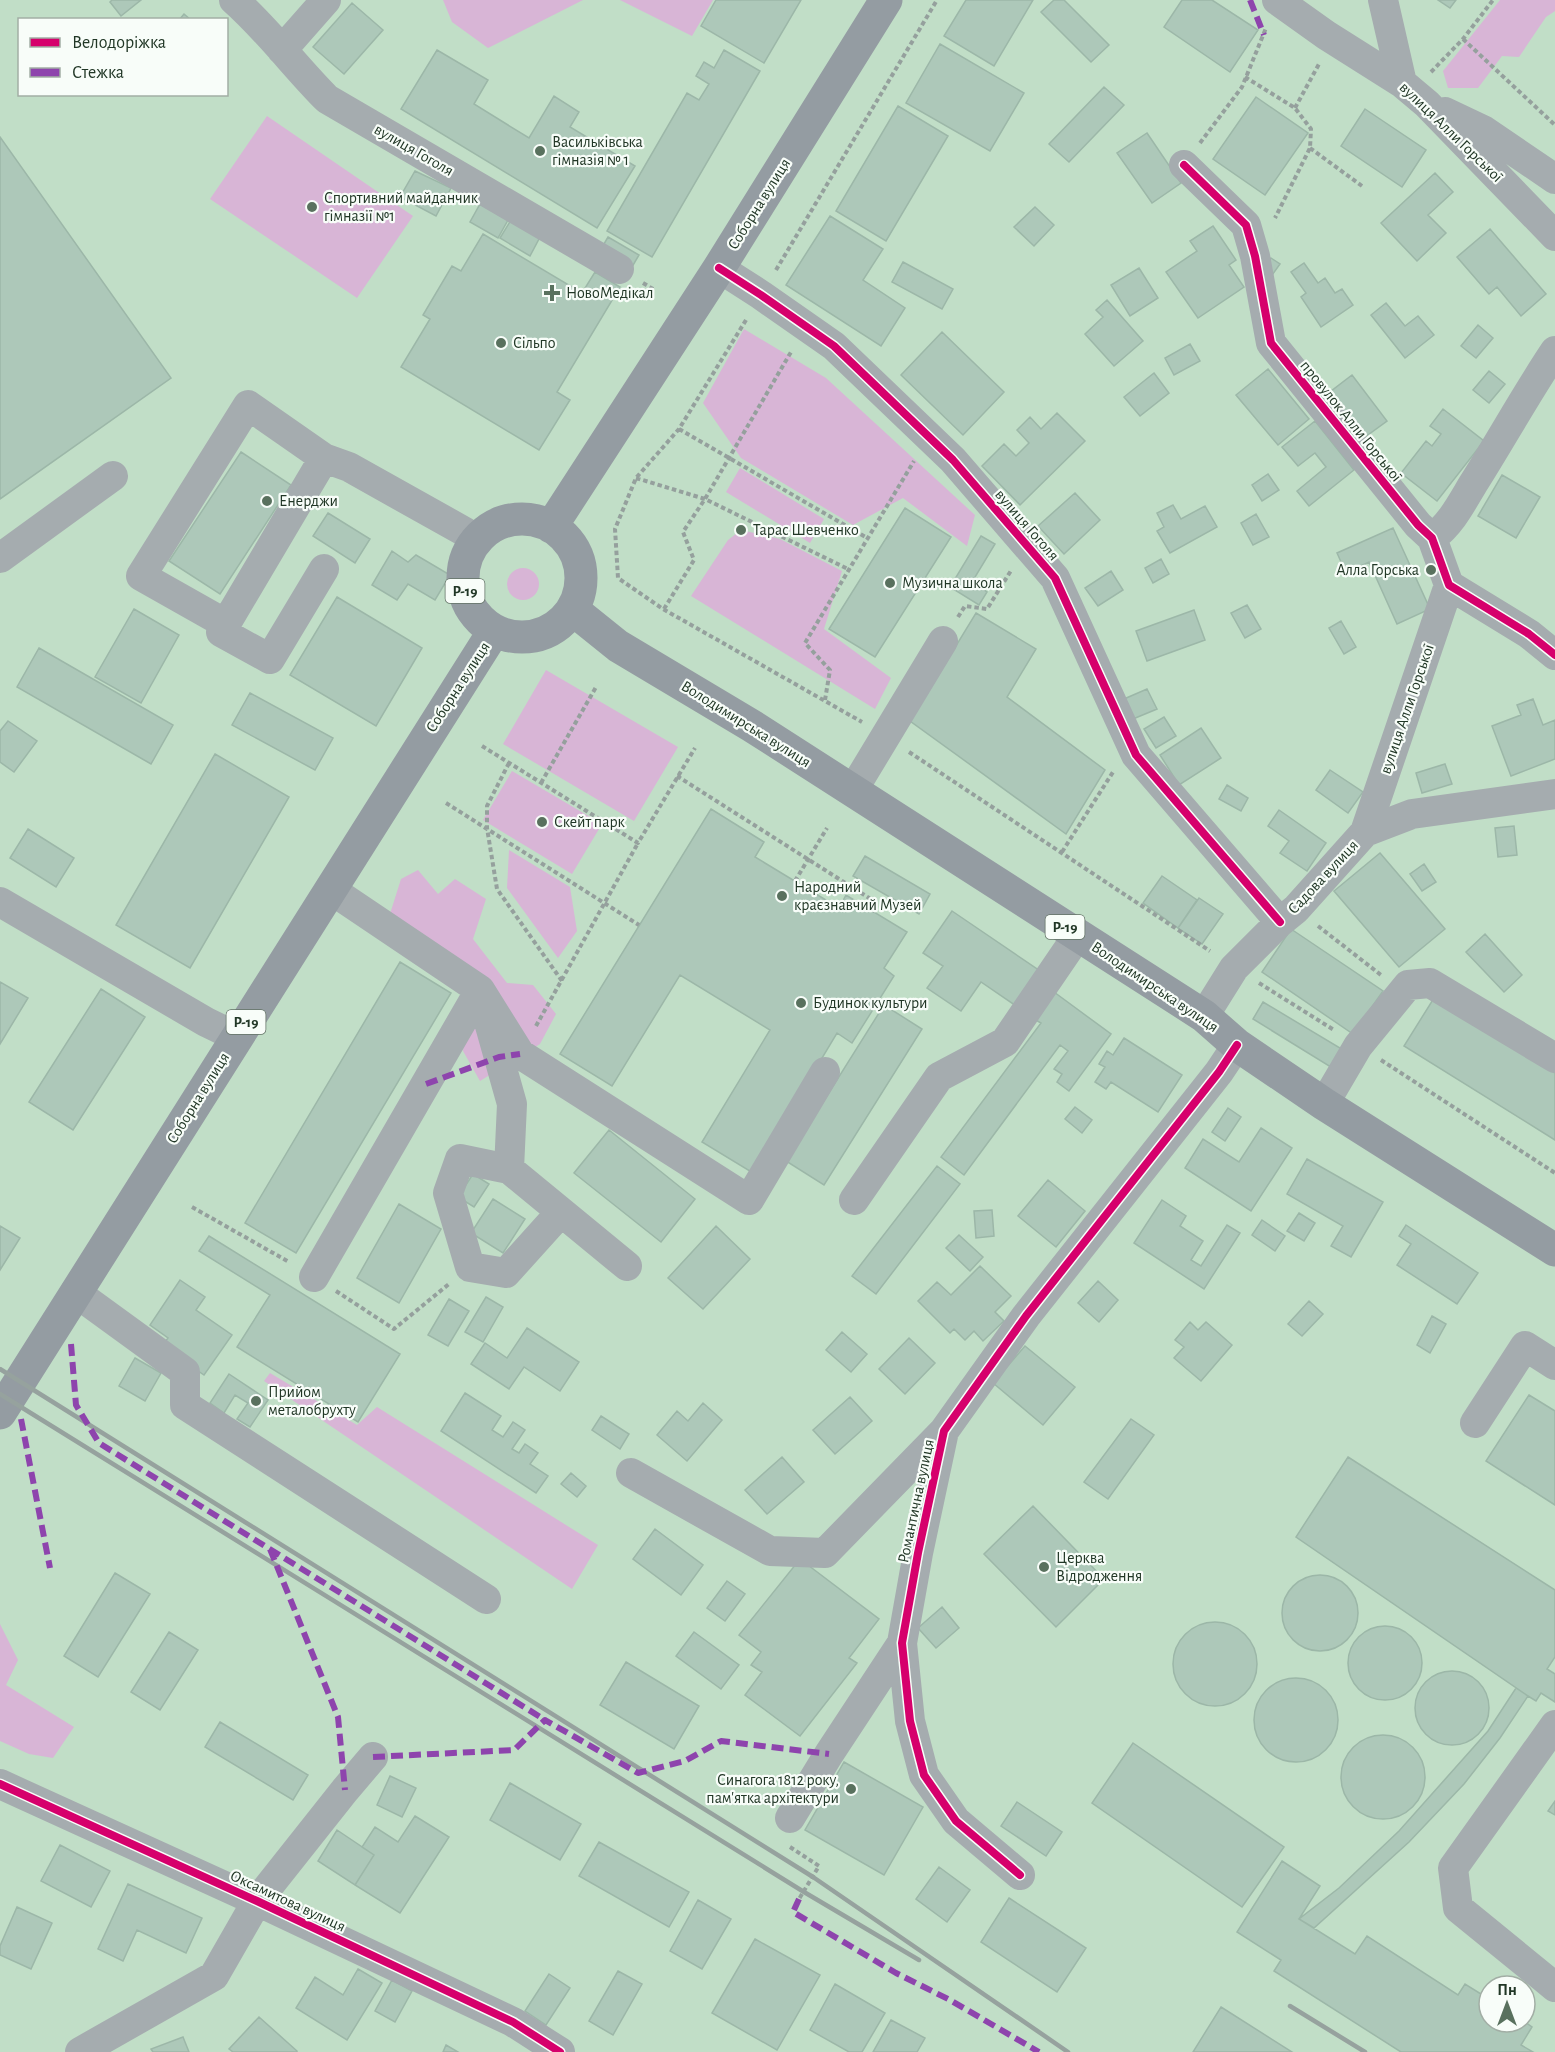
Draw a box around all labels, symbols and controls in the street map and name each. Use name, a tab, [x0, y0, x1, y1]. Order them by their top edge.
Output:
legend	[18, 18, 228, 96]
text: Велодоріжка	[72, 34, 166, 52]
text: Стежка	[72, 64, 124, 82]
street label: вулиця Алли Горської	[1396, 79, 1506, 186]
street label: вулиця Гоголя	[371, 121, 456, 180]
place label: Васильківська гімназія № 1	[552, 134, 643, 168]
marker: Васильківська гімназія № 1	[533, 144, 547, 158]
street label: Соборна вулиця	[725, 156, 794, 253]
place label: Спортивний майданчик гімназії №1	[324, 190, 479, 224]
marker: Спортивний майданчик гімназії №1	[305, 200, 319, 214]
marker: НовоМедікал	[543, 284, 561, 302]
place label: НовоМедікал	[566, 285, 653, 301]
place label: Сільпо	[513, 335, 556, 351]
marker: Сільпо	[494, 336, 508, 350]
street label: провулок Алли Горської	[1296, 357, 1405, 485]
street label: вулиця Гоголя	[991, 486, 1062, 564]
place label: Енерджи	[279, 493, 338, 509]
marker: Енерджи	[260, 494, 274, 508]
place label: Тарас Шевченко	[753, 522, 859, 538]
marker: Тарас Шевченко	[734, 523, 748, 537]
place label: Алла Горська	[1336, 562, 1419, 578]
marker: Алла Горська	[1424, 563, 1438, 577]
place label: Музична школа	[902, 575, 1003, 592]
marker: Музична школа	[883, 576, 897, 590]
road number: Р-19	[446, 579, 484, 603]
street label: Соборна вулиця	[423, 639, 494, 736]
street label: вулиця Алли Горської	[1377, 642, 1438, 776]
street label: Володимирська вулиця	[678, 678, 814, 771]
place label: Скейт парк	[554, 814, 625, 830]
marker: Скейт парк	[535, 815, 549, 829]
street label: Садова вулиця	[1285, 837, 1362, 918]
place label: Народний краєзнавчий Музей	[794, 879, 922, 914]
marker: Народний краєзнавчий Музей	[775, 889, 789, 903]
road number: Р-19	[1046, 915, 1084, 939]
street label: Володимирська вулиця	[1088, 939, 1221, 1036]
place label: Будинок культури	[813, 995, 927, 1012]
marker: Будинок культури	[794, 996, 808, 1010]
road number: Р-19	[226, 1010, 266, 1034]
street label: Соборна вулиця	[164, 1050, 233, 1147]
place label: Прийом металобрухту	[268, 1384, 356, 1419]
marker: Прийом металобрухту	[249, 1394, 263, 1408]
street label: Романтична вулиця	[895, 1438, 938, 1565]
place label: Церква Відродження	[1056, 1550, 1142, 1584]
marker: Церква Відродження	[1037, 1560, 1051, 1574]
place label: Синагога 1812 року, пам'ятка архітектури	[706, 1772, 839, 1807]
marker: Синагога 1812 року, пам'ятка архітектури	[844, 1782, 858, 1796]
street label: Оксамитова вулиця	[227, 1867, 348, 1936]
north arrow	[1477, 1974, 1537, 2034]
text: Пн	[1497, 1982, 1517, 1998]

